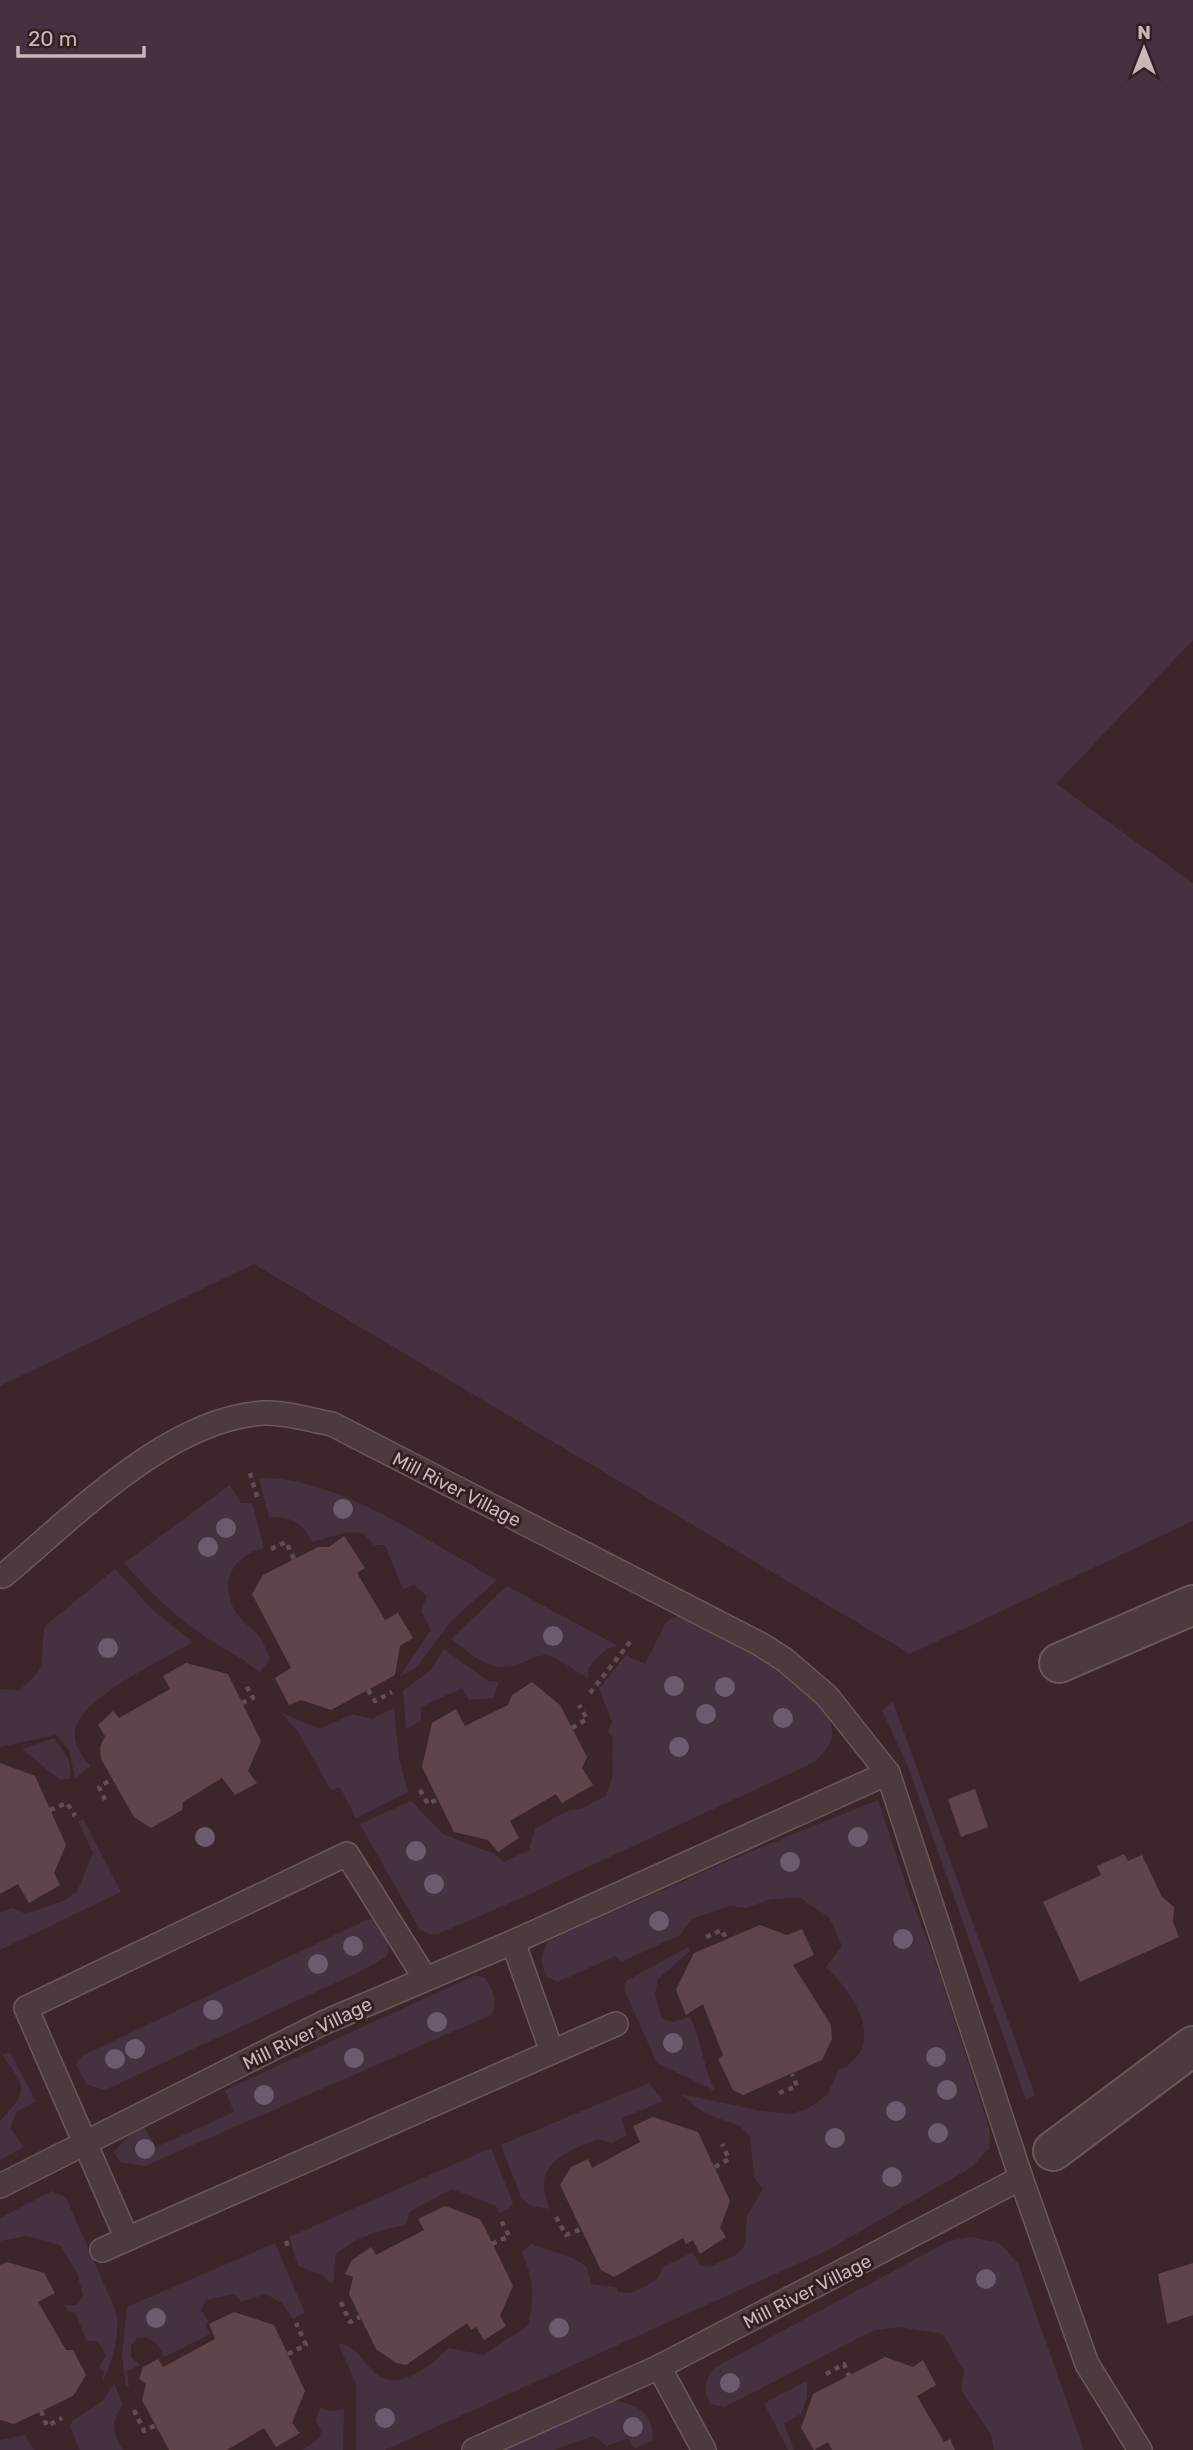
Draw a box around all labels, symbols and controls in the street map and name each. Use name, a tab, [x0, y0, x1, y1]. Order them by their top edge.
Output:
scale bar	[18, 14, 144, 58]
north arrow	[1109, 14, 1179, 84]
text: N	[1137, 21, 1151, 44]
text: 20 m	[28, 26, 77, 51]
street label: Mill River Village	[389, 1447, 525, 1532]
street label: Mill River Village	[239, 1992, 376, 2075]
street label: Mill River Village	[739, 2249, 875, 2334]

